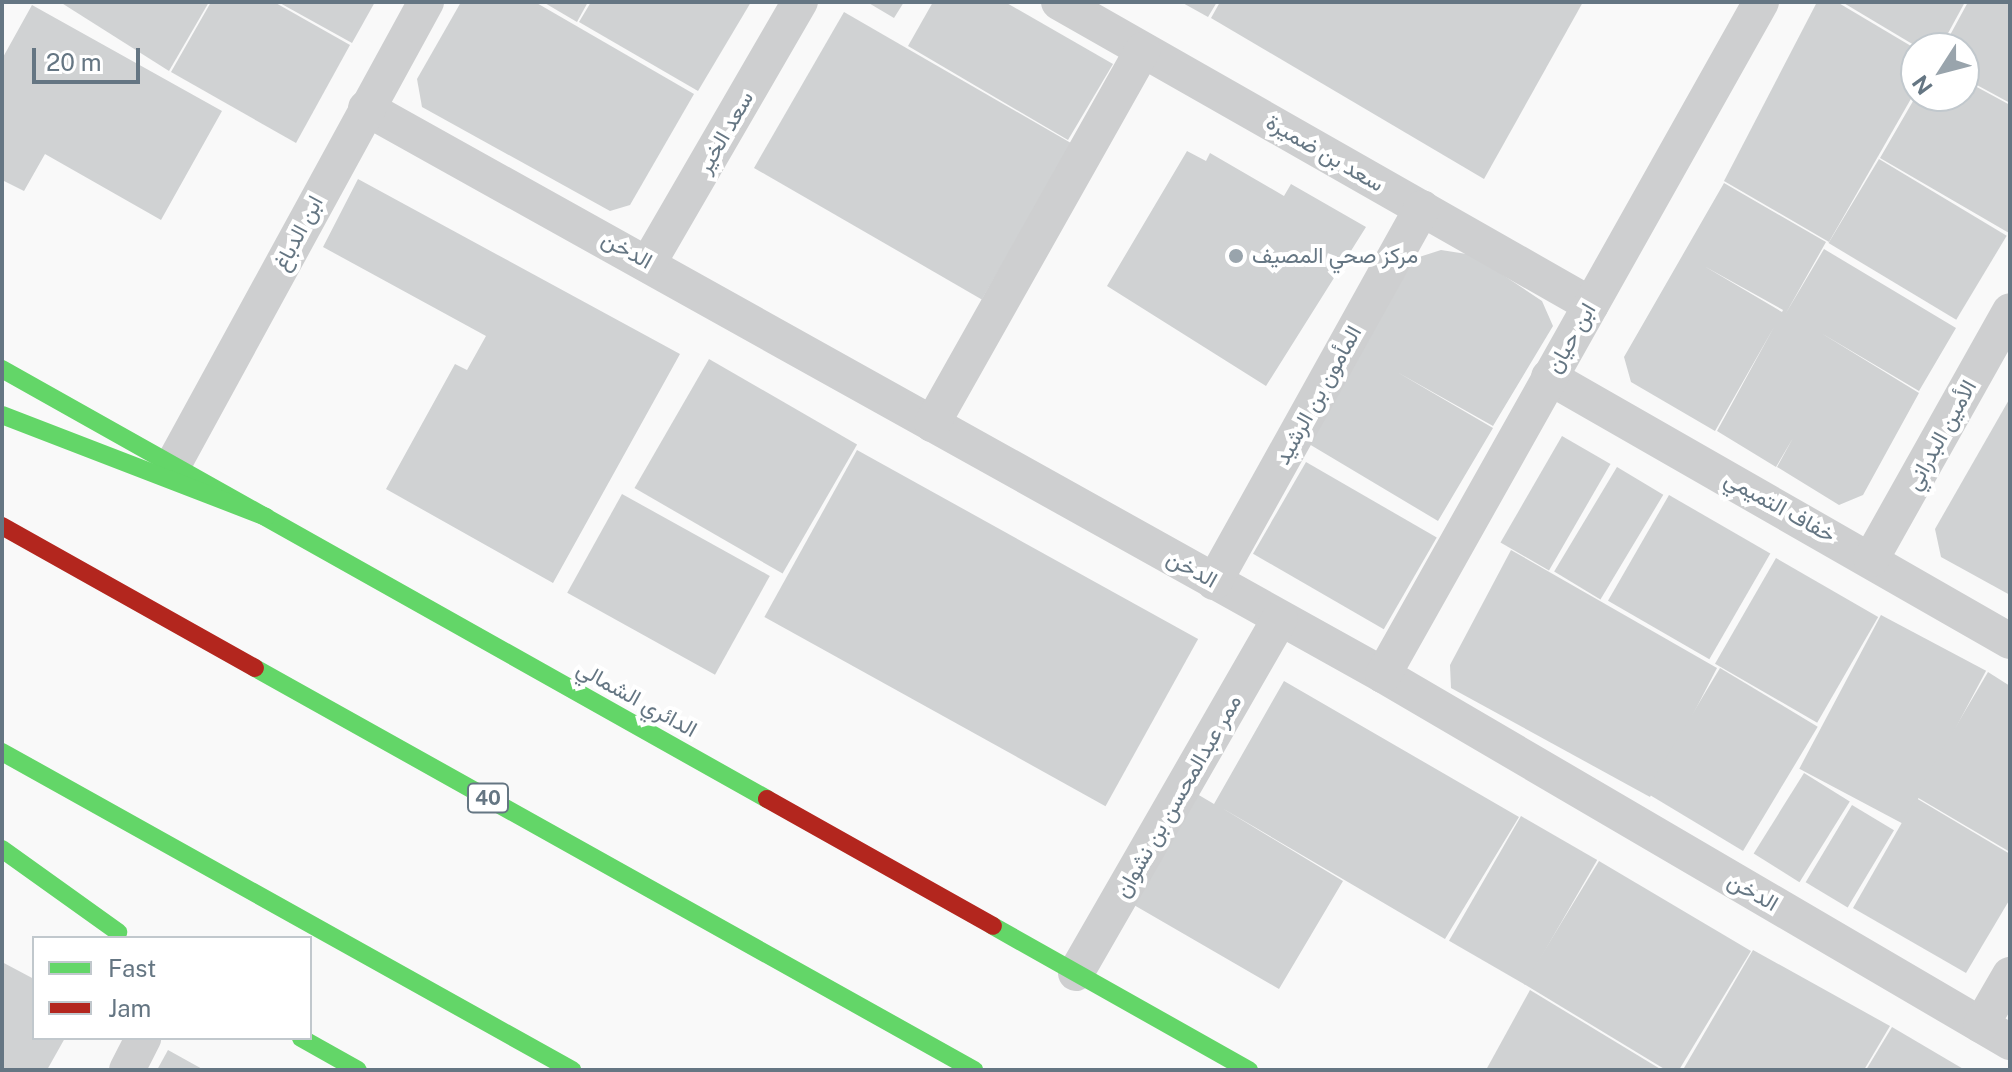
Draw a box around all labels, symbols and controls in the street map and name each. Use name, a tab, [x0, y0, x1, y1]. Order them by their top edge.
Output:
scale bar	[36, 32, 144, 82]
north arrow	[1900, 32, 1980, 112]
text: 20 m	[46, 48, 102, 76]
text: N	[1907, 70, 1938, 100]
street label: سعد الخير	[691, 86, 759, 178]
street label: سعد بن ضميرة	[1261, 109, 1389, 197]
street label: ابن الدباغ	[267, 191, 329, 275]
street label: الدخن	[597, 225, 657, 275]
place label: مركز صحي المصيف	[1252, 243, 1418, 269]
marker: مركز صحي المصيف	[1227, 247, 1245, 265]
street label: ابن حيان	[1541, 298, 1601, 378]
street label: المأمون بن الرشيد	[1269, 321, 1367, 469]
street label: الأمين البدراني	[1900, 375, 1982, 495]
street label: خفاف التميمي	[1720, 466, 1840, 548]
street label: الدخن	[1162, 544, 1222, 594]
street label: الدائري الشمالي	[572, 655, 702, 743]
street label: ممر عبدالمحسن بن نشوان	[1109, 690, 1247, 902]
road number: 40	[466, 782, 510, 814]
street label: الدخن	[1723, 867, 1783, 917]
legend	[32, 936, 312, 1040]
text: Fast	[108, 954, 156, 982]
text: Jam	[108, 994, 151, 1022]

